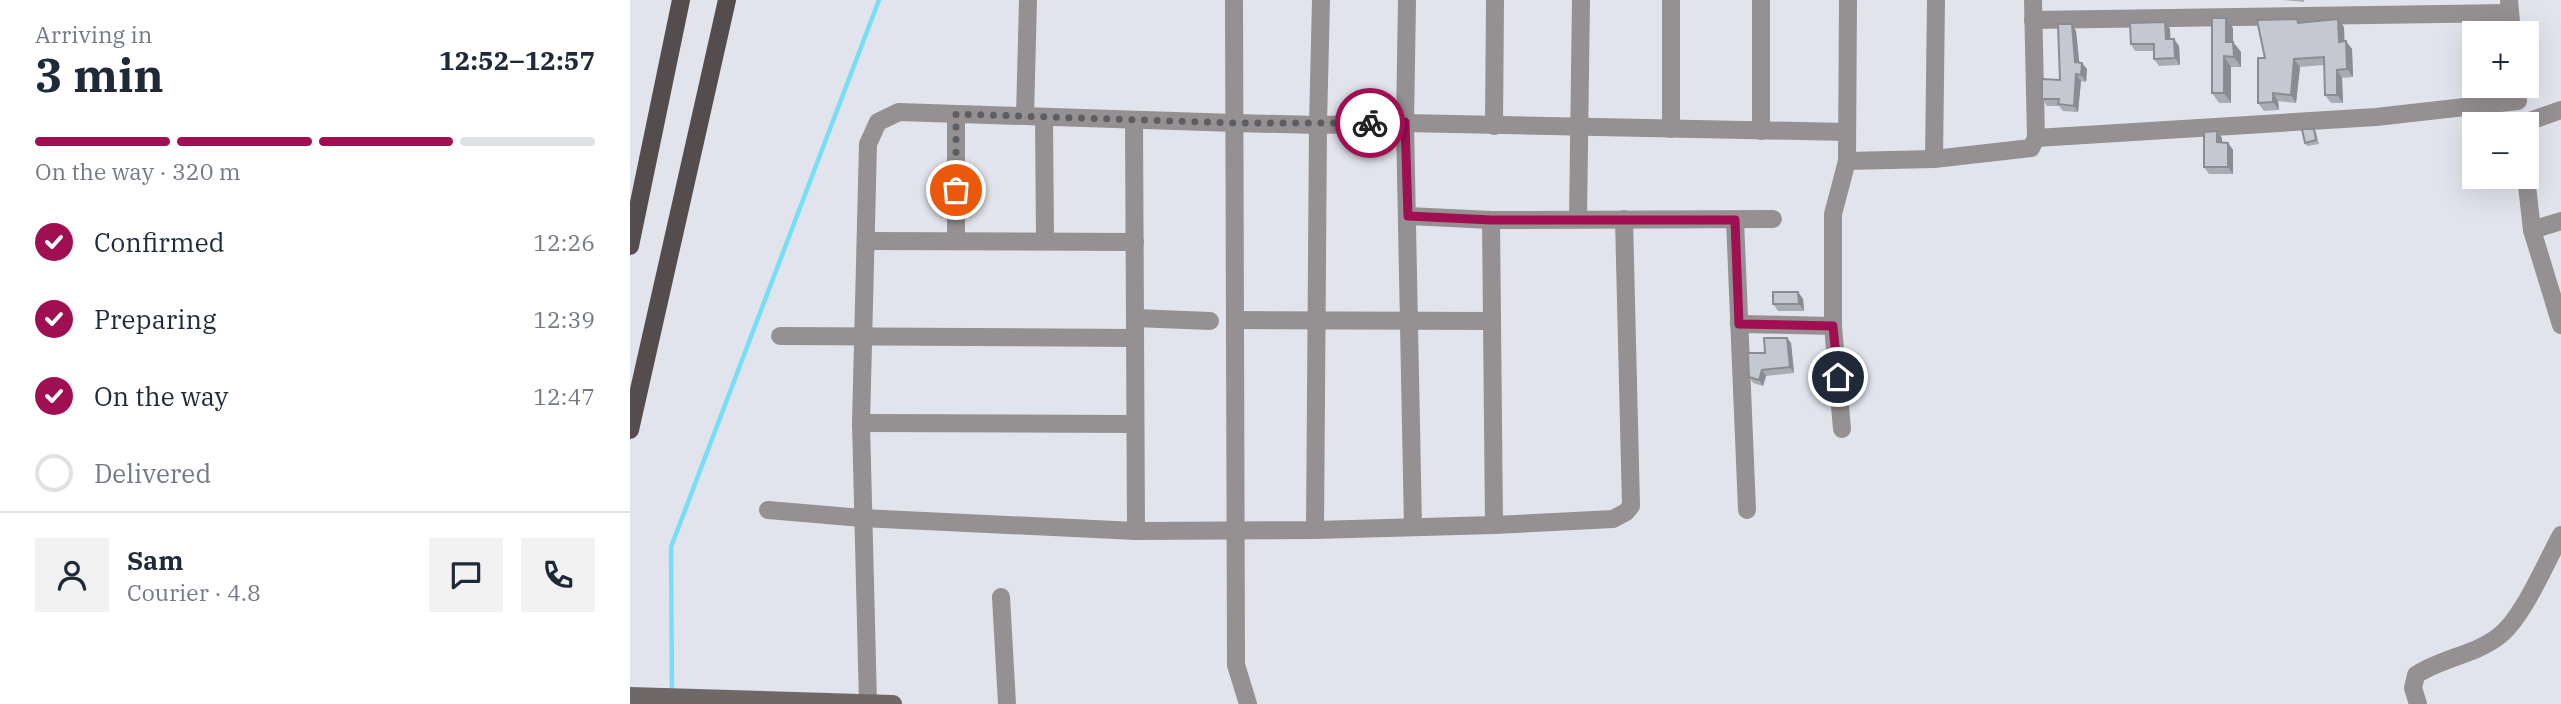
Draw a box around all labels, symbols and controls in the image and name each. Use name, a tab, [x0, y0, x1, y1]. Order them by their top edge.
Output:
text: Arriving in	[35, 19, 152, 49]
map controls	[2462, 21, 2539, 189]
button: +	[2462, 21, 2539, 98]
text: 12:52–12:57	[439, 43, 595, 77]
text: 3 min	[35, 45, 164, 105]
courier	[1335, 88, 1405, 158]
icon: bike	[1351, 104, 1389, 142]
button: −	[2462, 112, 2539, 189]
text: On the way · 320 m	[35, 156, 241, 186]
pin	[926, 160, 986, 220]
icon: bag	[937, 171, 975, 209]
icon: check	[35, 223, 73, 261]
text: Confirmed	[94, 225, 225, 259]
text: 12:26	[533, 227, 595, 257]
icon: check	[35, 300, 73, 338]
text: Preparing	[94, 302, 216, 336]
text: 12:39	[533, 304, 595, 334]
pin	[1808, 347, 1868, 407]
icon: home	[1819, 358, 1857, 396]
icon: check	[35, 377, 73, 415]
text: On the way	[94, 379, 228, 413]
text: 12:47	[533, 381, 595, 411]
text: Delivered	[94, 456, 211, 490]
button: person	[35, 538, 109, 612]
button: chat	[429, 538, 503, 612]
button: phone	[521, 538, 595, 612]
text: Sam	[127, 543, 183, 577]
text: Courier · 4.8	[127, 577, 261, 607]

